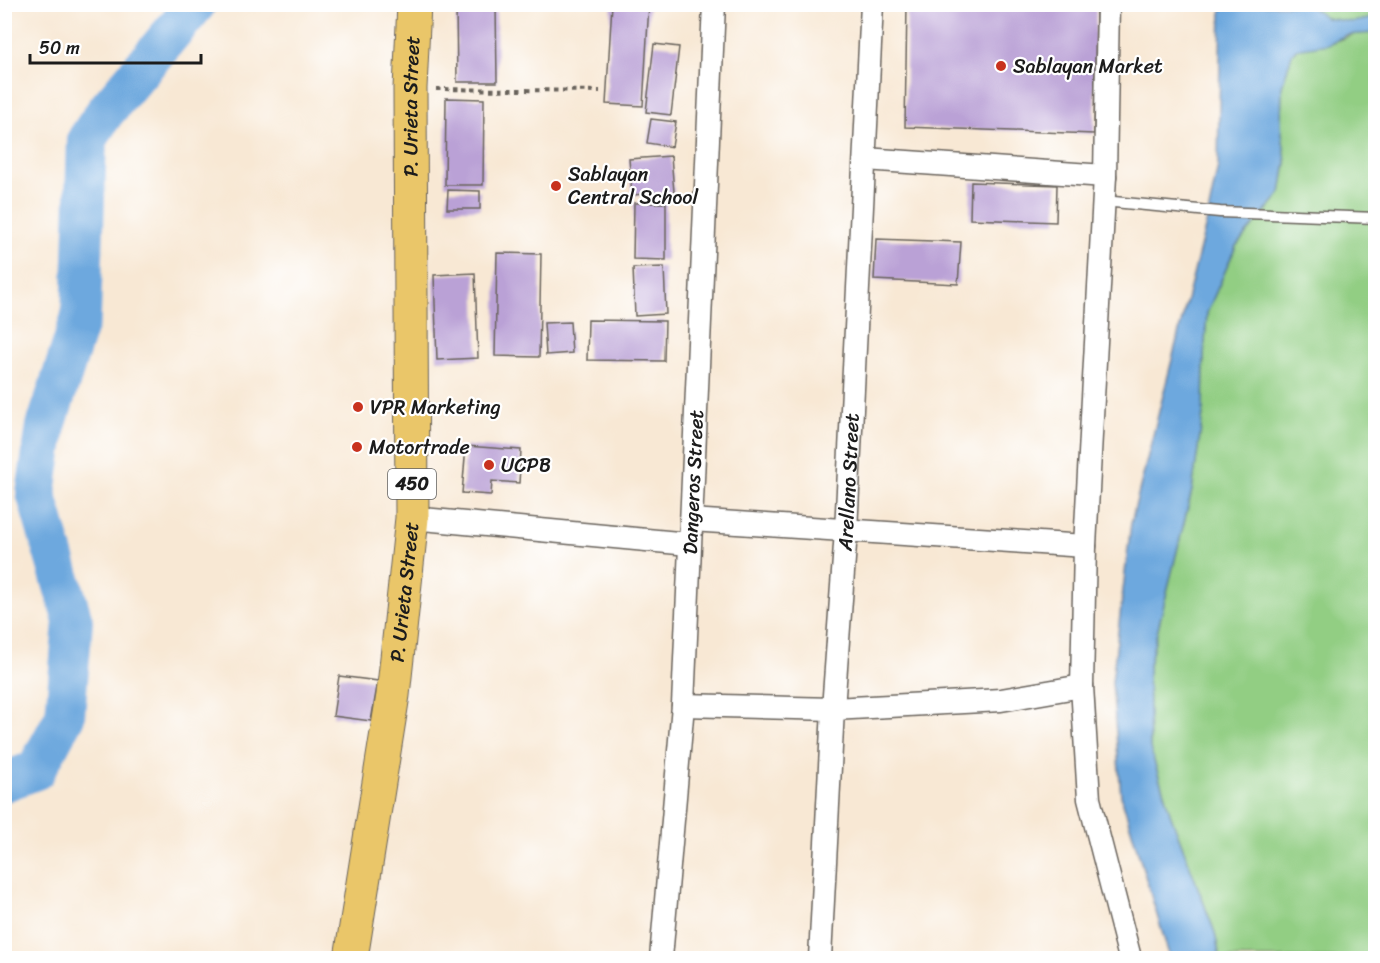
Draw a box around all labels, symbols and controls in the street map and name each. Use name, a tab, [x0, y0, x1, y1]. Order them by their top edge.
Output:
scale bar	[30, 27, 201, 65]
text: 50 m	[39, 32, 80, 64]
street label: P. Urieta Street	[392, 35, 430, 177]
place label: Sablayan Market	[1013, 49, 1163, 84]
marker: Sablayan Market	[994, 59, 1008, 73]
place label: Sablayan Central School	[568, 157, 699, 215]
marker: Sablayan Central School	[549, 179, 563, 193]
place label: VPR Marketing	[370, 390, 501, 425]
marker: VPR Marketing	[351, 400, 365, 414]
street label: Dangeros Street	[672, 409, 714, 555]
street label: Arellano Street	[827, 412, 869, 553]
place label: Motortrade	[369, 430, 470, 465]
marker: Motortrade	[350, 440, 364, 454]
place label: UCPB	[501, 448, 551, 483]
marker: UCPB	[482, 458, 496, 472]
road number: 450	[388, 469, 436, 499]
street label: P. Urieta Street	[379, 520, 429, 664]

